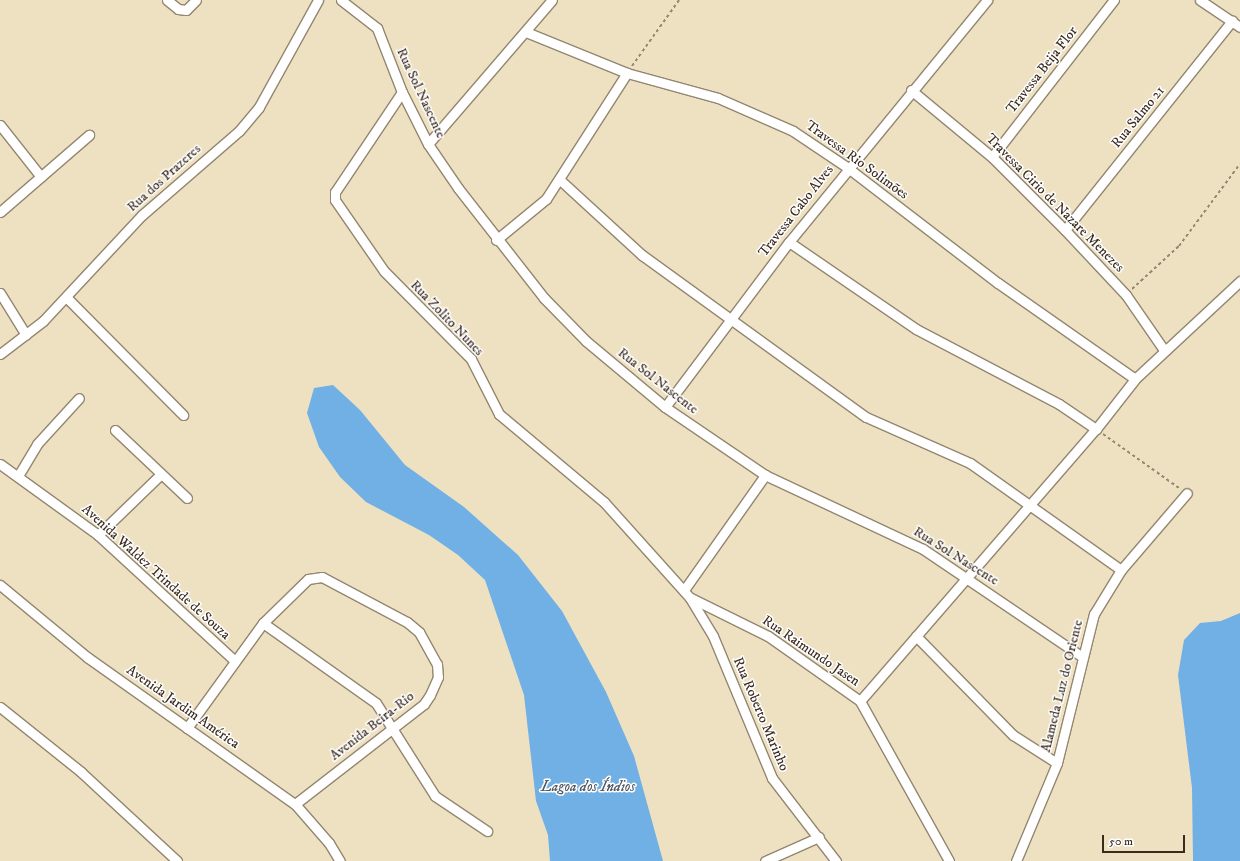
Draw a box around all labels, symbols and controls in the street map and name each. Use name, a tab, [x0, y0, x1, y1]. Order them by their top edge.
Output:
street label: Travessa Beija Flor	[1003, 23, 1081, 117]
street label: Rua Sol Nascente	[393, 45, 449, 141]
street label: Rua Salmo 21	[1108, 83, 1168, 151]
street label: Travessa Rio Solimões	[802, 117, 912, 203]
street label: Travessa Cirio de Nazare Menezes	[982, 130, 1128, 276]
street label: Rua dos Prazeres	[124, 141, 204, 215]
street label: Travessa Cabo Alves	[755, 162, 837, 260]
street label: Rua Zolito Nunes	[407, 277, 487, 359]
street label: Rua Sol Nascente	[614, 344, 702, 418]
street label: Avenida Waldez Trindade de Souza	[78, 501, 234, 643]
street label: Rua Sol Nascente	[910, 523, 1002, 589]
street label: Rua Raimundo Jasen	[759, 612, 863, 690]
street label: Alameda Luz do Oriente	[1037, 618, 1087, 754]
street label: Rua Roberto Marinho	[729, 655, 793, 773]
street label: Avenida Jardim América	[123, 662, 243, 752]
street label: Avenida Beira-Rio	[327, 688, 417, 764]
water label: Lagoa dos Índios	[541, 778, 635, 796]
scale bar	[1104, 827, 1187, 853]
text: 50 m	[1109, 834, 1133, 849]

